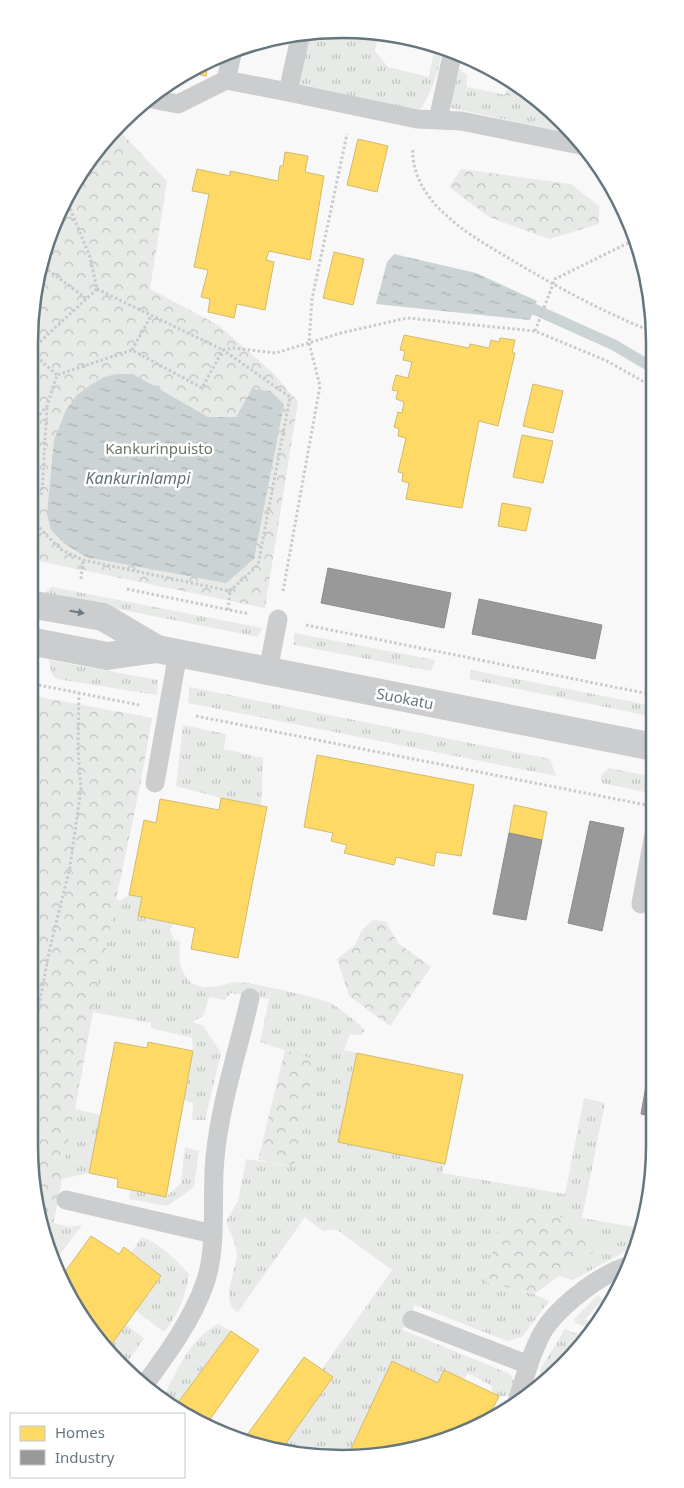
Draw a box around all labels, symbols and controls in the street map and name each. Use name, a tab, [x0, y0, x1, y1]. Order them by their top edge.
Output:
park label: Kankurinpuisto	[105, 438, 213, 458]
water label: Kankurinlampi	[86, 467, 191, 489]
one-way arrow	[69, 609, 85, 617]
street label: Suokatu	[375, 683, 435, 713]
legend	[10, 1413, 185, 1478]
text: Homes	[55, 1422, 105, 1442]
text: Industry	[55, 1447, 115, 1467]

